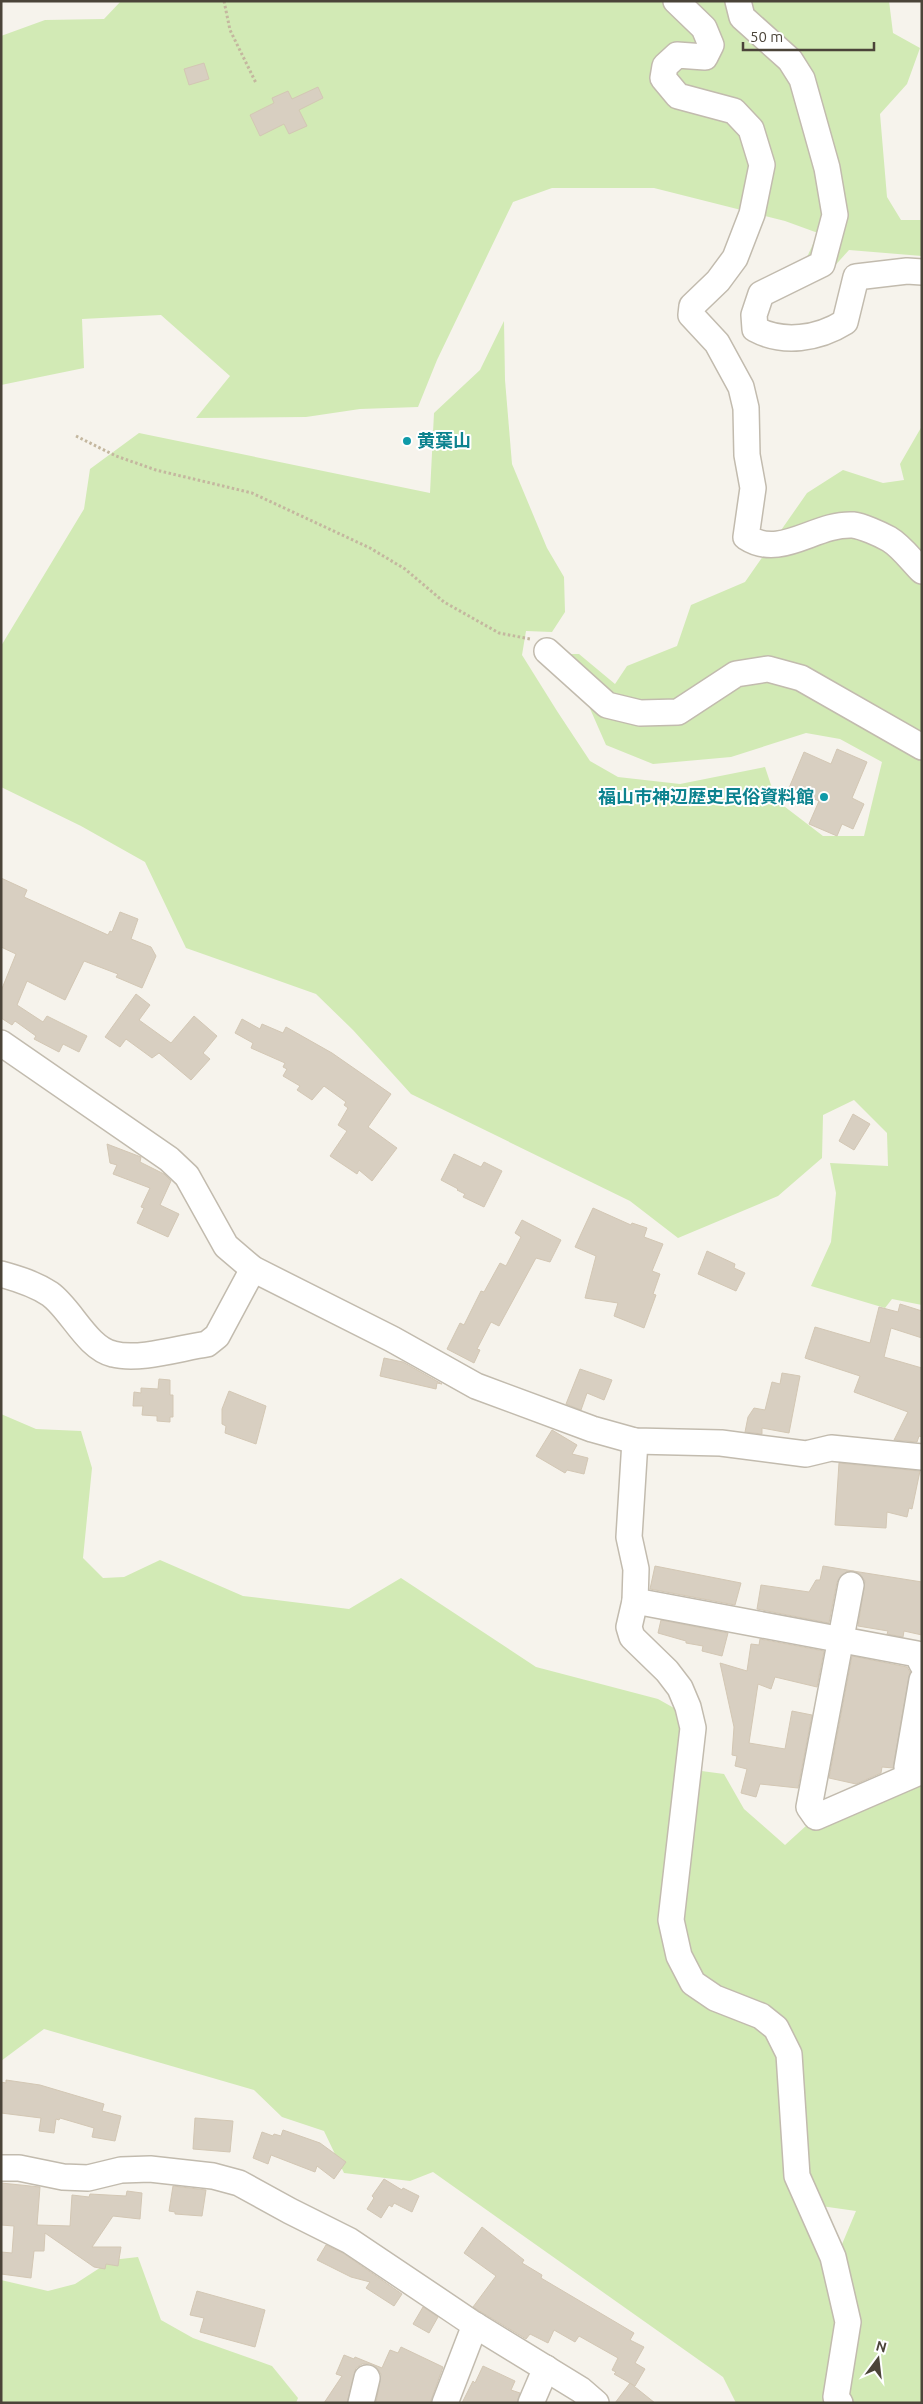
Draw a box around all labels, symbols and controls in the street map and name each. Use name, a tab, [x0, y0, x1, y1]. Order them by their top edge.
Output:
scale bar	[743, 20, 874, 52]
text: 50 m	[750, 28, 783, 45]
place label: 黄葉山	[417, 430, 471, 450]
marker: 黄葉山	[401, 435, 413, 447]
place label: 福山市神辺歴史民俗資料館	[598, 786, 814, 806]
marker: 福山市神辺歴史民俗資料館	[818, 791, 830, 803]
north arrow	[853, 2334, 903, 2384]
text: N	[874, 2337, 888, 2356]

